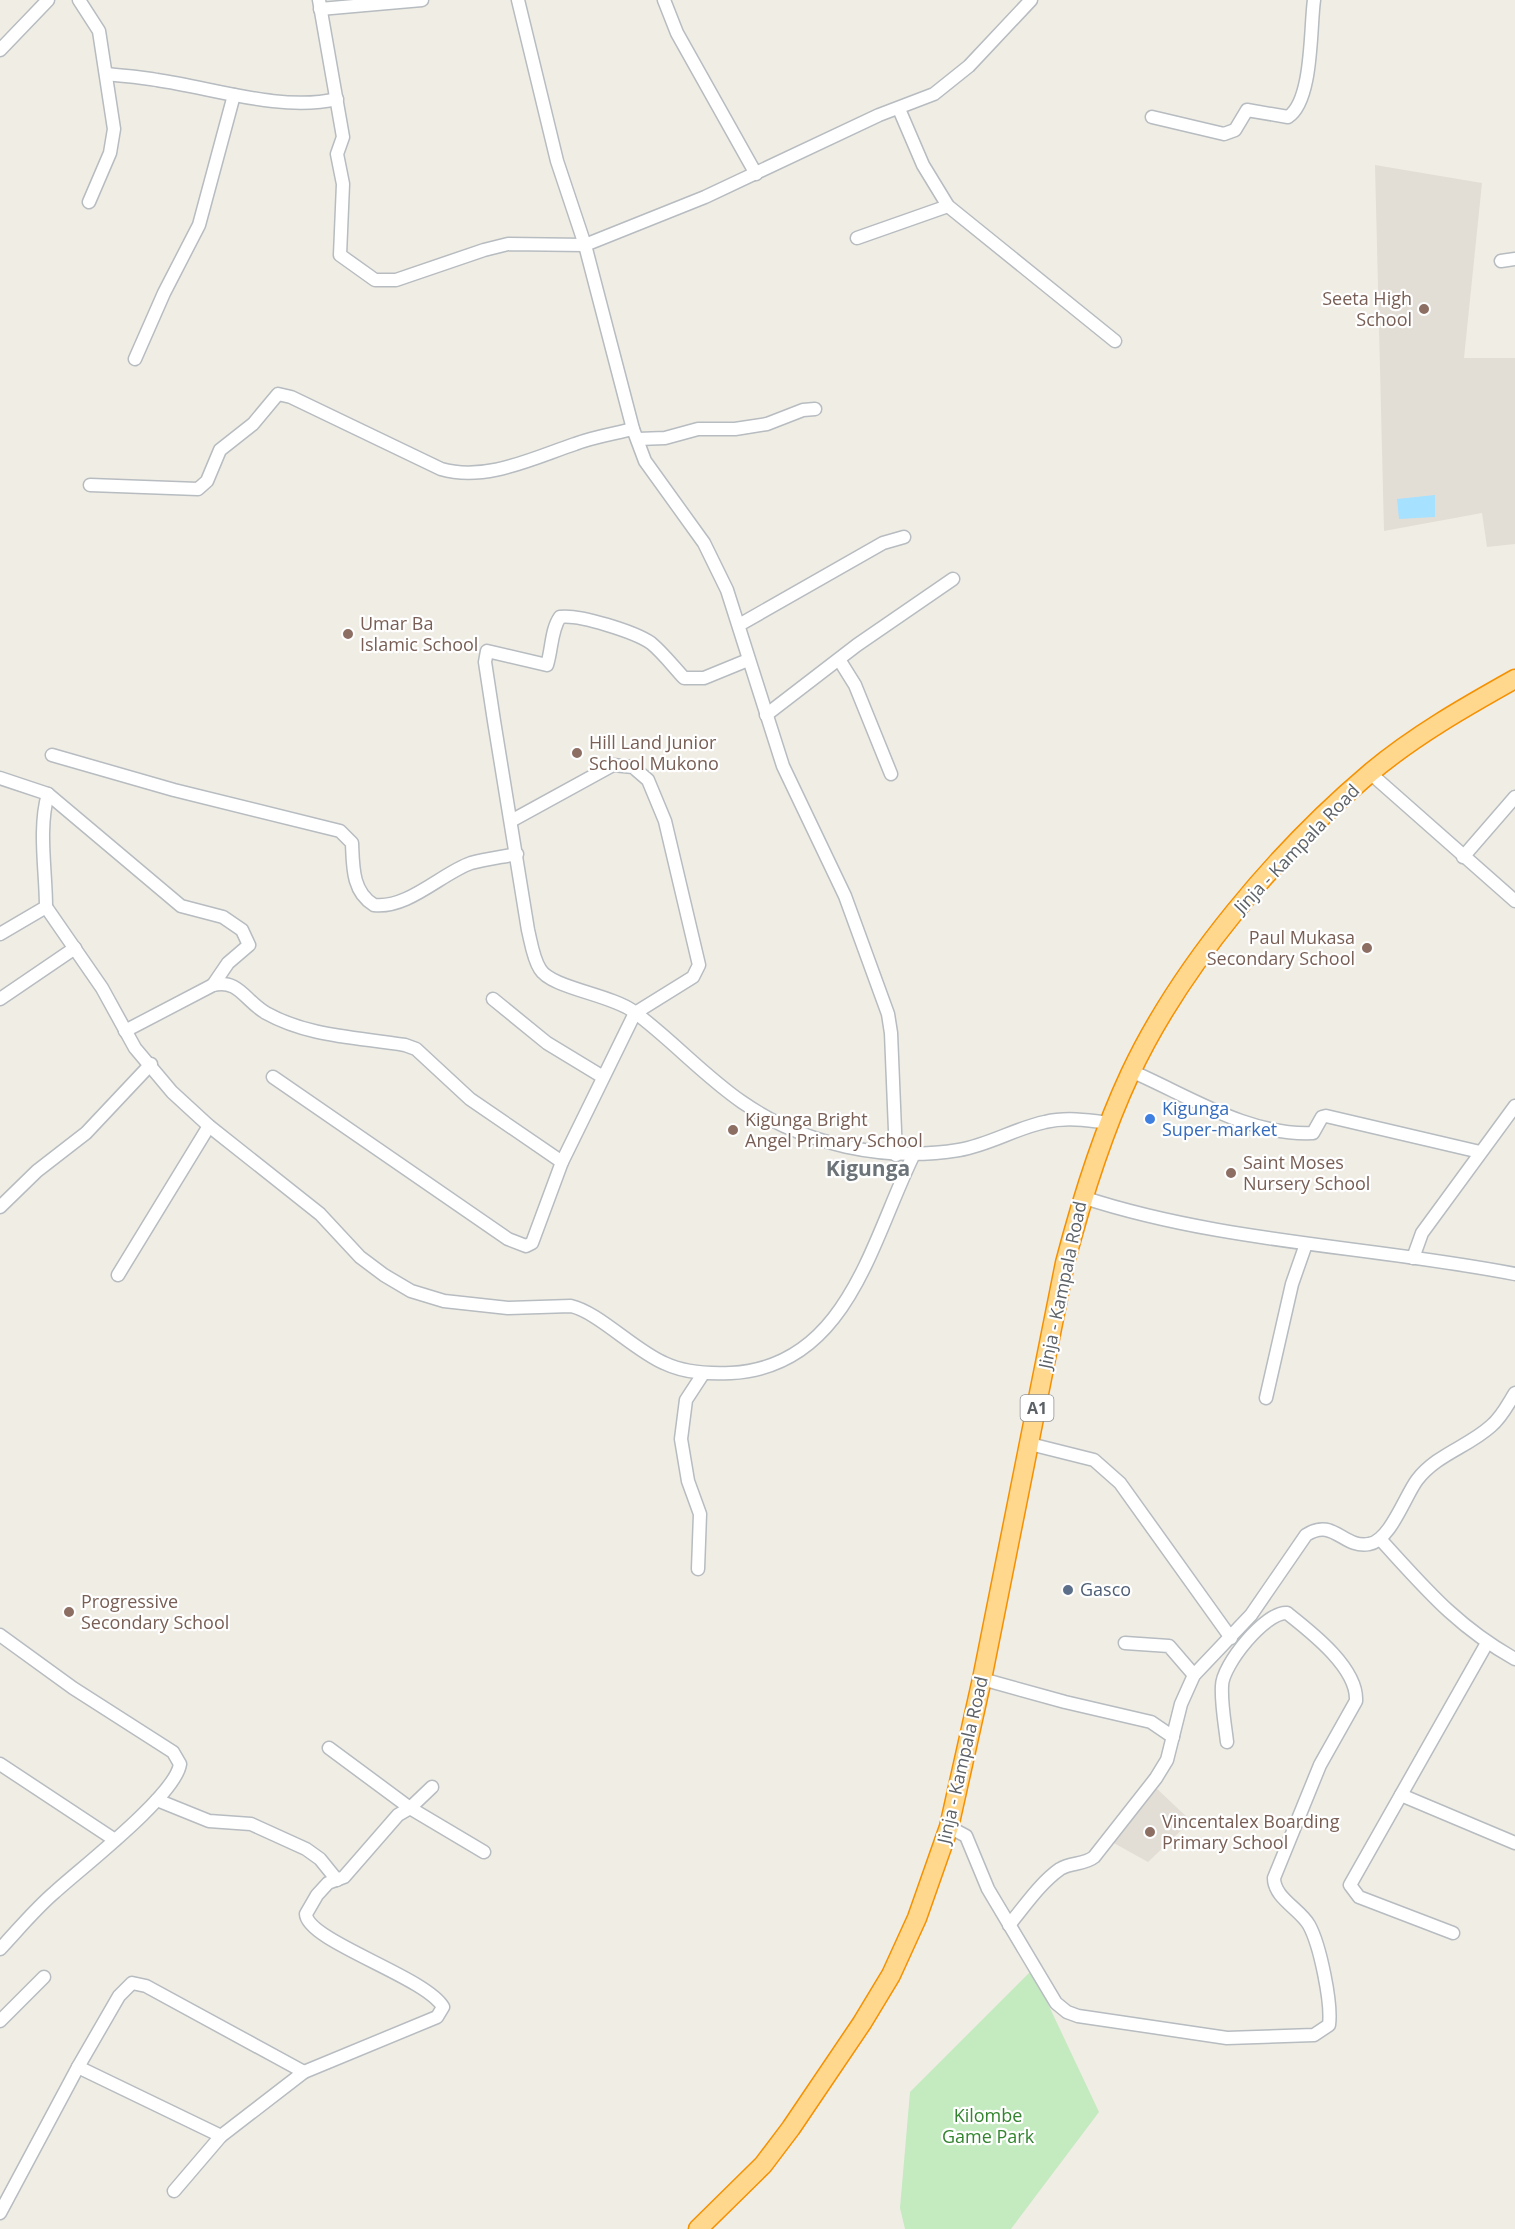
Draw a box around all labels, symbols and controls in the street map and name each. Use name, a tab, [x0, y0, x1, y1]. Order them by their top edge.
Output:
place label: Seeta High School	[1322, 286, 1412, 331]
marker: Seeta High School	[1417, 302, 1431, 316]
place label: Umar Ba Islamic School	[360, 611, 478, 656]
marker: Umar Ba Islamic School	[341, 627, 355, 641]
place label: Hill Land Junior School Mukono	[589, 730, 719, 775]
marker: Hill Land Junior School Mukono	[570, 746, 584, 760]
street label: Jinja - Kampala Road	[1227, 778, 1364, 920]
place label: Paul Mukasa Secondary School	[1207, 925, 1355, 970]
marker: Paul Mukasa Secondary School	[1360, 941, 1374, 955]
place label: Kigunga Super-market	[1162, 1096, 1277, 1141]
place label: Kigunga Bright Angel Primary School	[745, 1107, 923, 1152]
marker: Kigunga Super-market	[1143, 1112, 1157, 1126]
marker: Kigunga Bright Angel Primary School	[726, 1123, 740, 1137]
place label: Saint Moses Nursery School	[1243, 1150, 1370, 1195]
district label: Kigunga	[826, 1154, 910, 1182]
marker: Saint Moses Nursery School	[1224, 1166, 1238, 1180]
street label: Jinja - Kampala Road	[1032, 1199, 1092, 1373]
road number: A1	[1020, 1395, 1054, 1421]
place label: Gasco	[1080, 1577, 1131, 1601]
marker: Gasco	[1061, 1583, 1075, 1597]
place label: Progressive Secondary School	[81, 1589, 229, 1634]
marker: Progressive Secondary School	[62, 1605, 76, 1619]
street label: Jinja - Kampala Road	[931, 1674, 993, 1848]
place label: Vincentalex Boarding Primary School	[1162, 1809, 1340, 1854]
marker: Vincentalex Boarding Primary School	[1143, 1825, 1157, 1839]
park label: Kilombe Game Park	[942, 2103, 1035, 2148]

